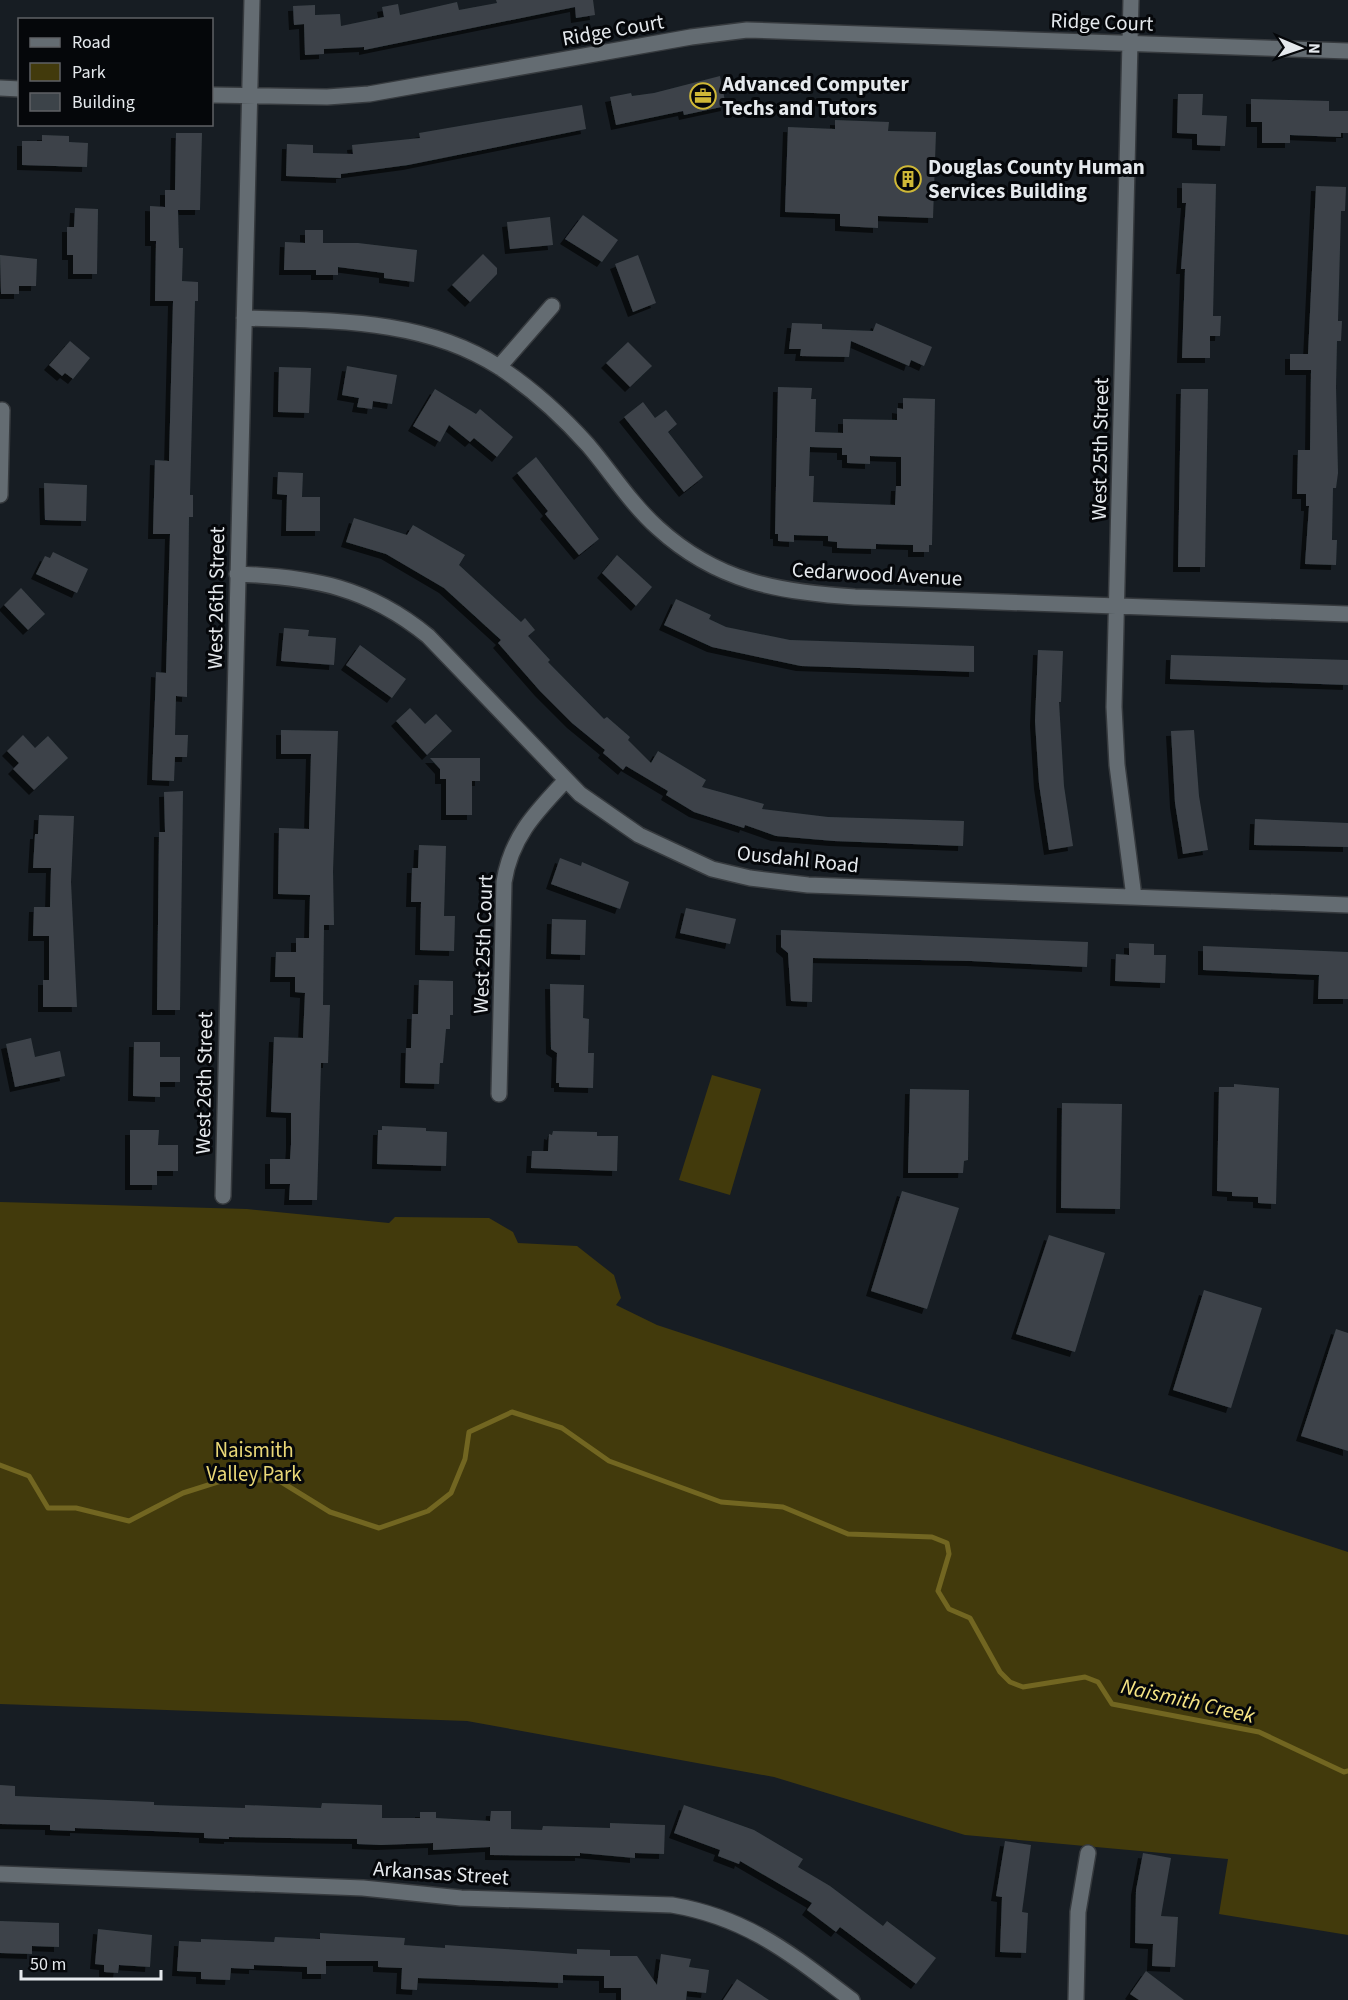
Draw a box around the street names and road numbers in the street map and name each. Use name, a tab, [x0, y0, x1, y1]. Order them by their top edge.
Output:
street label: Ridge Court	[1050, 5, 1154, 39]
street label: Ridge Court	[560, 6, 666, 54]
street label: West 25th Street	[1084, 377, 1116, 521]
street label: West 26th Street	[200, 526, 232, 670]
street label: Cedarwood Avenue	[791, 555, 963, 593]
street label: Ousdahl Road	[736, 838, 860, 880]
street label: West 25th Court	[466, 874, 500, 1014]
street label: West 26th Street	[188, 1011, 220, 1155]
street label: Arkansas Street	[372, 1853, 510, 1893]

